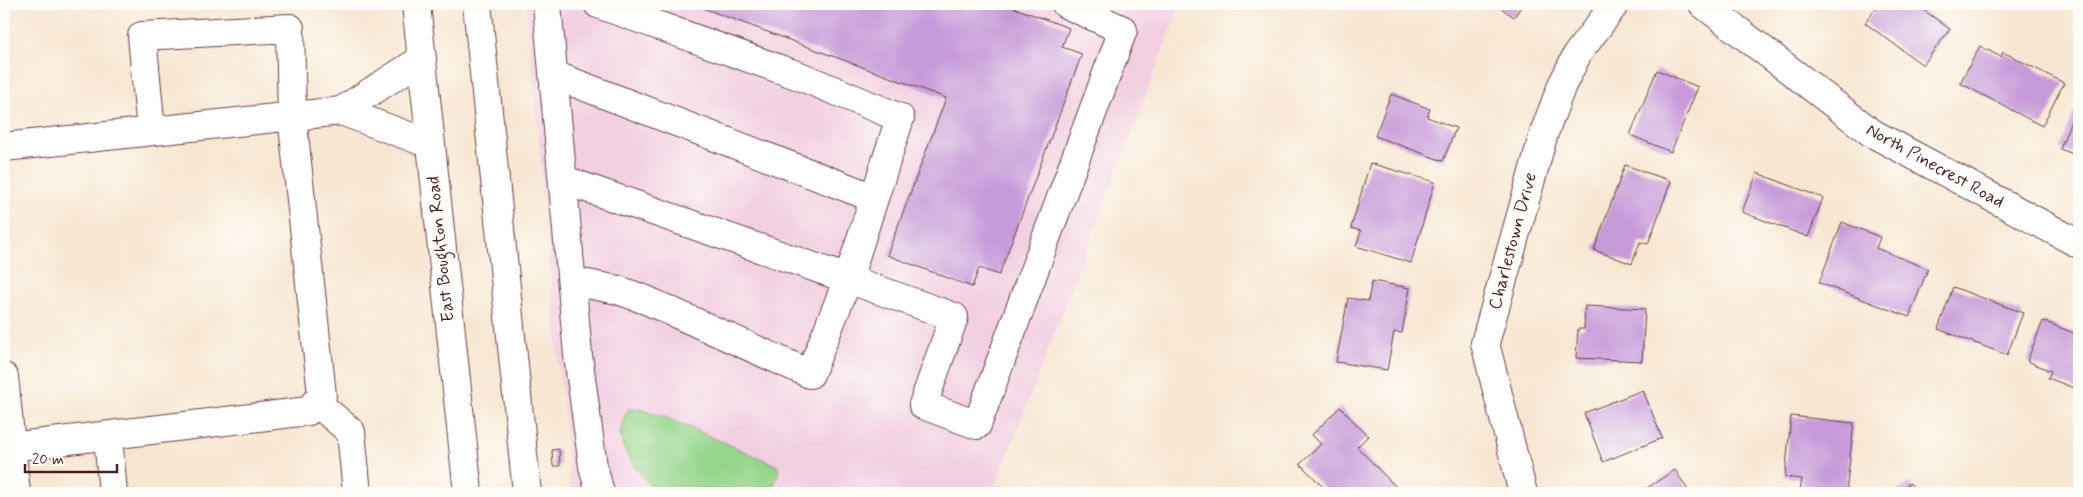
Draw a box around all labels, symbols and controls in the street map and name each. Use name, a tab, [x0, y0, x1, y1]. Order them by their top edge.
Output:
street label: North Pinecrest Road	[1862, 118, 2008, 214]
street label: Charlestown Drive	[1483, 170, 1543, 312]
street label: East Boughton Road	[421, 175, 463, 323]
scale bar	[25, 442, 118, 474]
text: 20 m	[32, 450, 64, 470]

